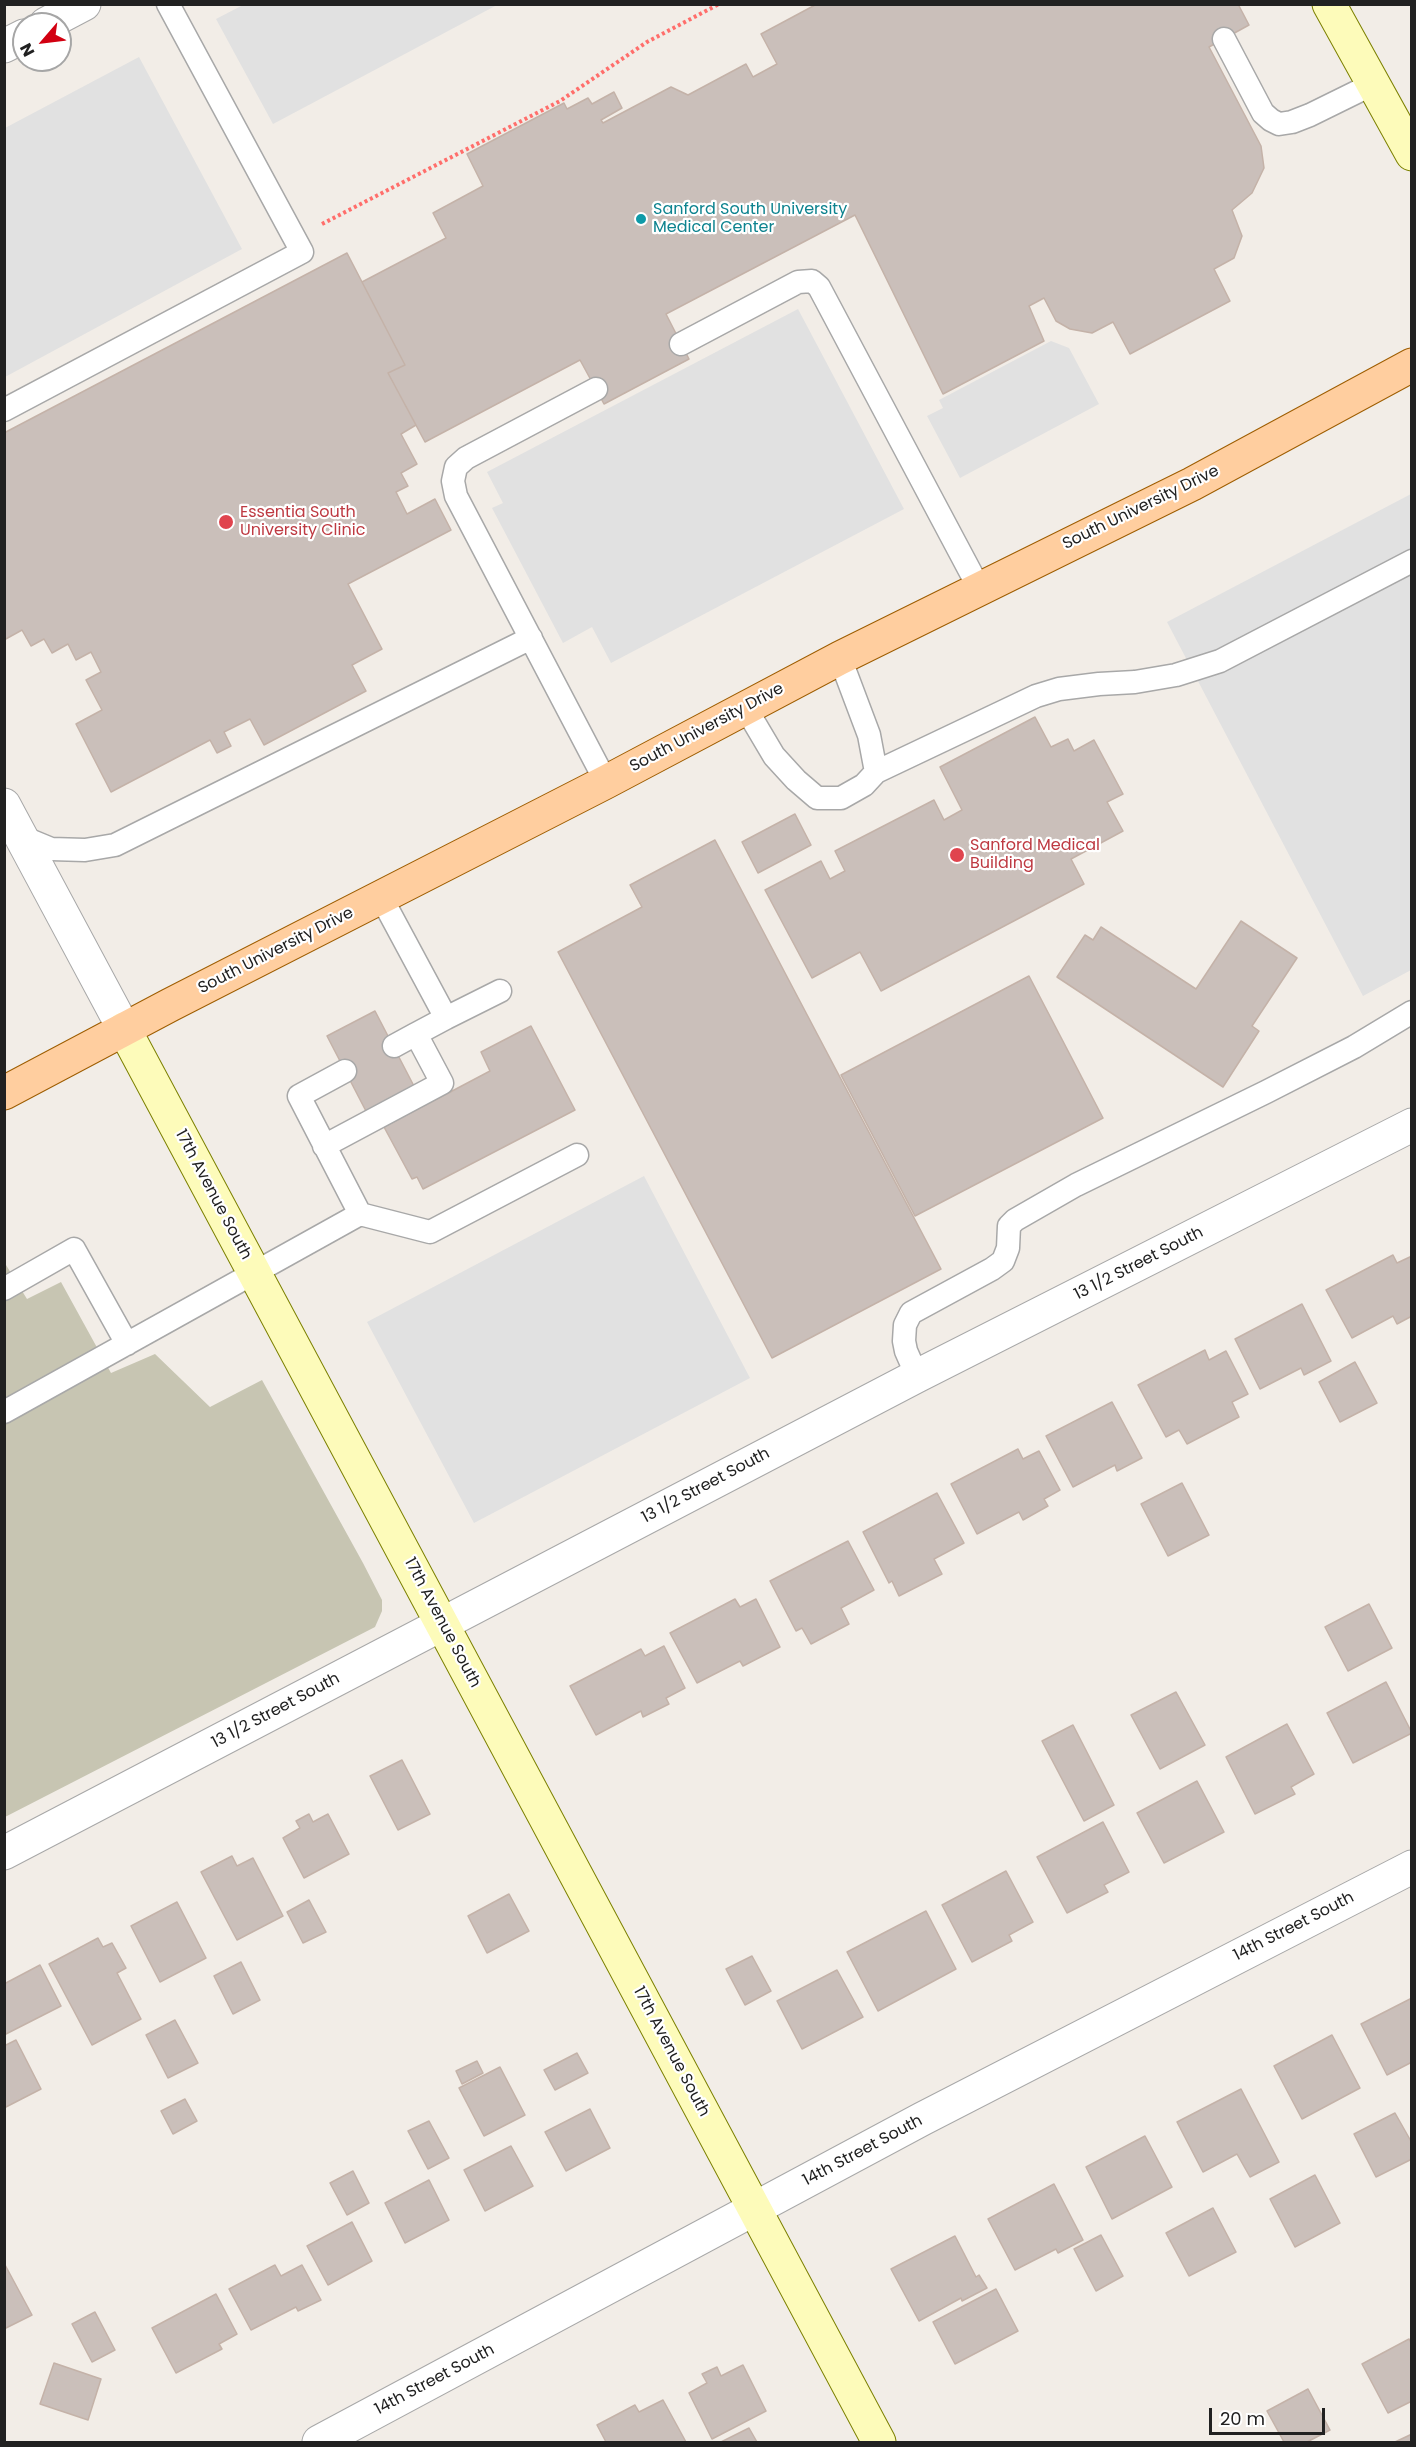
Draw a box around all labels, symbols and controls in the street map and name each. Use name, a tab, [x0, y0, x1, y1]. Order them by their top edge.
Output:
north arrow	[12, 12, 72, 72]
text: N	[14, 39, 40, 60]
place label: Sanford South University Medical Center	[653, 200, 847, 238]
marker: Sanford South University Medical Center	[634, 212, 648, 226]
street label: South University Drive	[1060, 462, 1222, 554]
place label: Essentia South University Clinic	[240, 503, 365, 541]
marker: Essentia South University Clinic	[217, 513, 235, 531]
street label: South University Drive	[627, 679, 787, 777]
place label: Sanford Medical Building	[970, 836, 1100, 874]
marker: Sanford Medical Building	[948, 846, 966, 864]
street label: South University Drive	[195, 904, 357, 998]
street label: 17th Avenue South	[171, 1127, 255, 1263]
street label: 13 1/2 Street South	[1071, 1223, 1207, 1305]
street label: 13 1/2 Street South	[639, 1444, 773, 1528]
street label: 17th Avenue South	[400, 1555, 484, 1691]
street label: 13 1/2 Street South	[209, 1669, 343, 1753]
street label: 14th Street South	[1231, 1888, 1357, 1966]
street label: 17th Avenue South	[629, 1984, 713, 2120]
street label: 14th Street South	[800, 2111, 926, 2191]
street label: 14th Street South	[372, 2340, 498, 2420]
scale bar	[1212, 2396, 1328, 2434]
text: 20 m	[1220, 2406, 1265, 2431]

